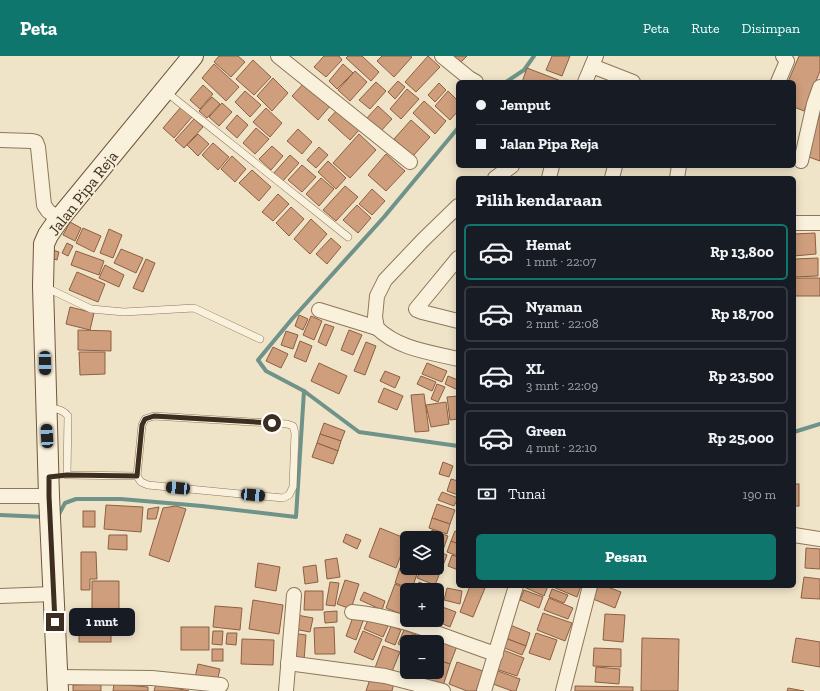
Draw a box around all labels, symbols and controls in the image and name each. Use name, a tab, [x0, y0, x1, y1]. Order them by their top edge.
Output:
text: Peta	[20, 17, 57, 40]
text: Peta	[643, 20, 669, 37]
text: Rute	[691, 20, 720, 37]
text: Disimpan	[742, 20, 800, 37]
text: Jemput	[500, 96, 551, 114]
text: Jalan Pipa Reja	[500, 135, 599, 153]
street label: Jalan Pipa Reja	[44, 147, 122, 239]
text: Pilih kendaraan	[476, 189, 602, 211]
icon: car	[478, 234, 514, 270]
text: Hemat	[526, 236, 571, 254]
text: Rp 13,800	[710, 243, 774, 261]
text: 1 mnt · 22:07	[526, 254, 596, 269]
icon: car	[478, 296, 514, 332]
text: Nyaman	[526, 298, 582, 316]
text: Rp 18,700	[711, 305, 774, 323]
text: 2 mnt · 22:08	[526, 316, 599, 331]
car	[39, 351, 51, 375]
icon: car	[478, 358, 514, 394]
text: XL	[526, 360, 544, 378]
text: Rp 23,500	[709, 367, 774, 385]
text: 3 mnt · 22:09	[526, 378, 598, 393]
route start	[263, 414, 281, 432]
icon: car	[478, 420, 514, 456]
text: Green	[526, 422, 566, 440]
car	[40, 424, 54, 448]
text: Rp 25,000	[708, 429, 774, 447]
text: 4 mnt · 22:10	[526, 440, 597, 455]
car	[166, 481, 190, 495]
icon: cash	[476, 483, 498, 505]
text: Tunai	[508, 485, 546, 503]
text: 190 m	[742, 487, 776, 502]
car	[241, 488, 265, 502]
map controls	[400, 531, 444, 679]
button: layers	[400, 531, 444, 575]
button: Pesan	[476, 534, 776, 580]
button: +	[400, 583, 444, 627]
callout: 1 mnt	[69, 608, 135, 636]
route end	[46, 613, 64, 631]
text: 1 mnt	[86, 614, 118, 629]
button: −	[400, 635, 444, 679]

